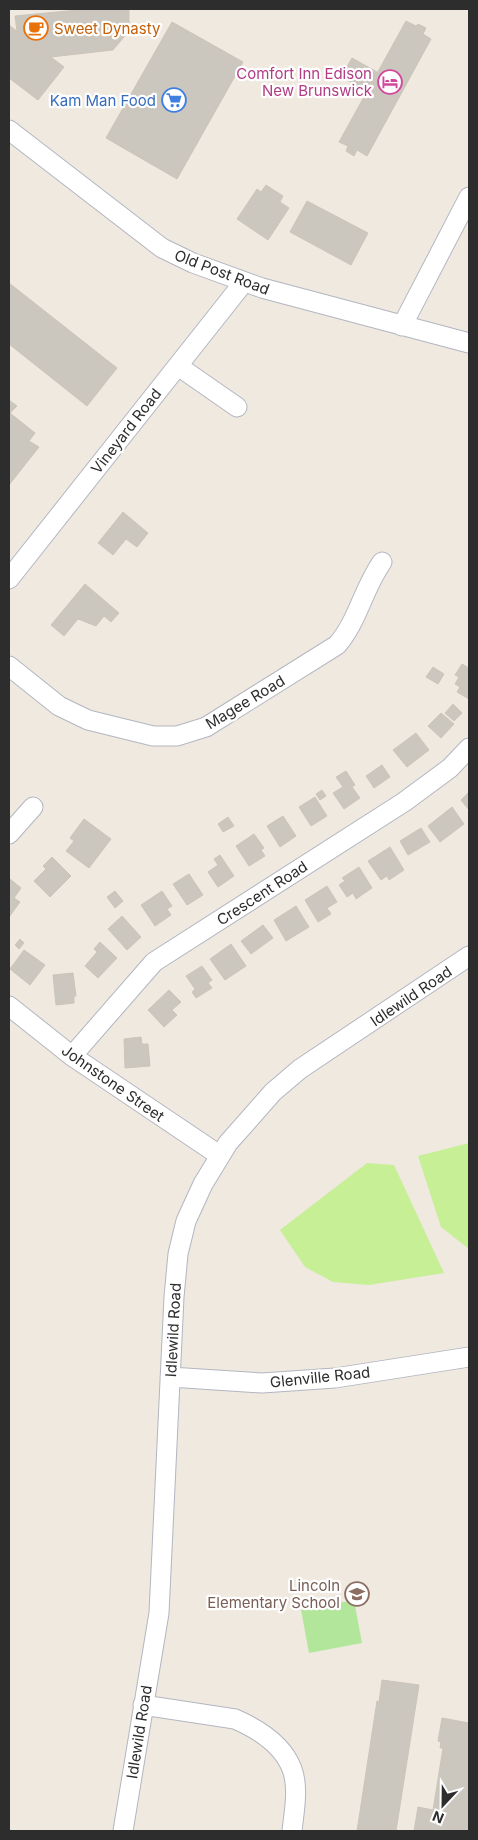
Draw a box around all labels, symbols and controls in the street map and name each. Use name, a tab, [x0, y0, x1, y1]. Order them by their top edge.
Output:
cafe icon: Sweet Dynasty	[23, 15, 49, 41]
place label: Sweet Dynasty	[54, 19, 161, 38]
place label: Comfort Inn Edison New Brunswick	[236, 64, 373, 100]
hotel icon: Comfort Inn Edison New Brunswick	[377, 69, 403, 95]
supermarket icon: Kam Man Food	[161, 87, 187, 113]
place label: Kam Man Food	[50, 91, 156, 110]
street label: Old Post Road	[172, 245, 272, 299]
street label: Vineyard Road	[87, 385, 165, 477]
street label: Magee Road	[202, 671, 288, 733]
street label: Crescent Road	[213, 857, 311, 929]
street label: Idlewild Road	[367, 962, 455, 1030]
street label: Johnstone Street	[58, 1040, 168, 1126]
street label: Idlewild Road	[161, 1282, 185, 1378]
street label: Glenville Road	[269, 1362, 371, 1392]
place label: Lincoln Elementary School	[207, 1576, 340, 1612]
school or university icon: Lincoln Elementary School	[344, 1581, 370, 1607]
street label: Idlewild Road	[122, 1684, 156, 1780]
north arrow	[418, 1780, 468, 1830]
text: N	[430, 1808, 446, 1827]

